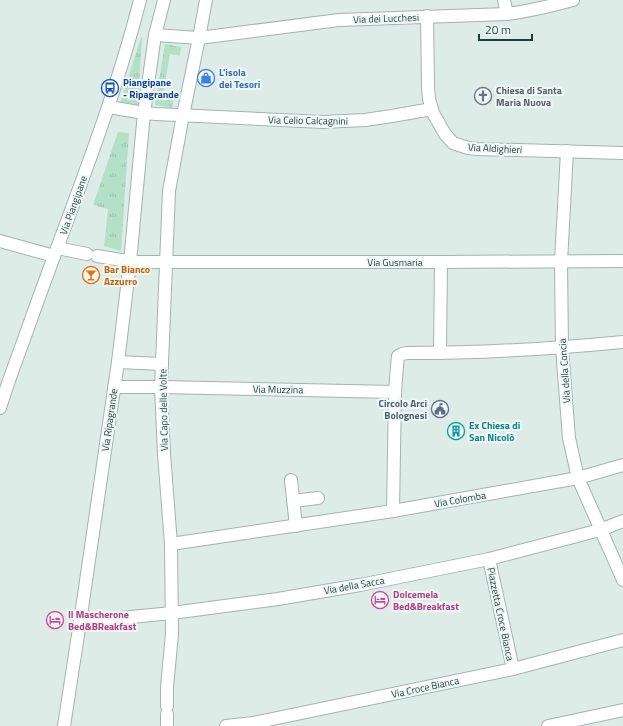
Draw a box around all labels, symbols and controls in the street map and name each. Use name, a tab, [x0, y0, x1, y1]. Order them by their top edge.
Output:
street label: Via dei Lucchesi	[353, 10, 419, 27]
scale bar	[479, 16, 532, 42]
text: 20 m	[485, 20, 511, 39]
place label: L'isola dei Tesori	[219, 65, 260, 92]
shop icon: L'isola dei Tesori	[196, 68, 216, 88]
place label: Piangipane - Ripagrande	[123, 75, 179, 102]
bus stop icon: Piangipane - Ripagrande	[100, 78, 120, 98]
place label: Chiesa di Santa Maria Nuova	[496, 83, 562, 110]
church icon: Chiesa di Santa Maria Nuova	[473, 86, 493, 106]
street label: Via Celio Calcagnini	[268, 112, 348, 129]
street label: Via Aldighieri	[467, 140, 523, 157]
street label: Via Piangipane	[56, 174, 91, 237]
street label: Via Gusmaria	[367, 255, 423, 270]
place label: Bar Bianco Azzurro	[104, 262, 150, 289]
bar icon: Bar Bianco Azzurro	[81, 265, 101, 285]
street label: Via della Concia	[555, 338, 574, 404]
street label: Via Capo delle Volte	[155, 369, 172, 451]
street label: Via Muzzina	[253, 382, 303, 397]
street label: Via Ripagrande	[98, 388, 121, 452]
place label: Circolo Arci Bolognesi	[379, 396, 427, 423]
public building icon: Circolo Arci Bolognesi	[430, 399, 450, 419]
place label: Ex Chiesa di San Nicolò	[469, 418, 520, 445]
building icon: Ex Chiesa di San Nicolò	[446, 421, 466, 441]
street label: Via Colomba	[433, 488, 487, 511]
street label: Piazzetta Croce Bianca	[483, 566, 518, 662]
street label: Via della Sacca	[323, 573, 386, 598]
place label: Dolcemela Bed&Breakfast	[393, 587, 459, 614]
hotel icon: Dolcemela Bed&Breakfast	[370, 590, 390, 610]
place label: Il Mascherone Bed&BReakfast	[68, 607, 137, 634]
hotel icon: Il Mascherone Bed&BReakfast	[45, 610, 65, 630]
street label: Via Croce Bianca	[390, 673, 460, 702]

